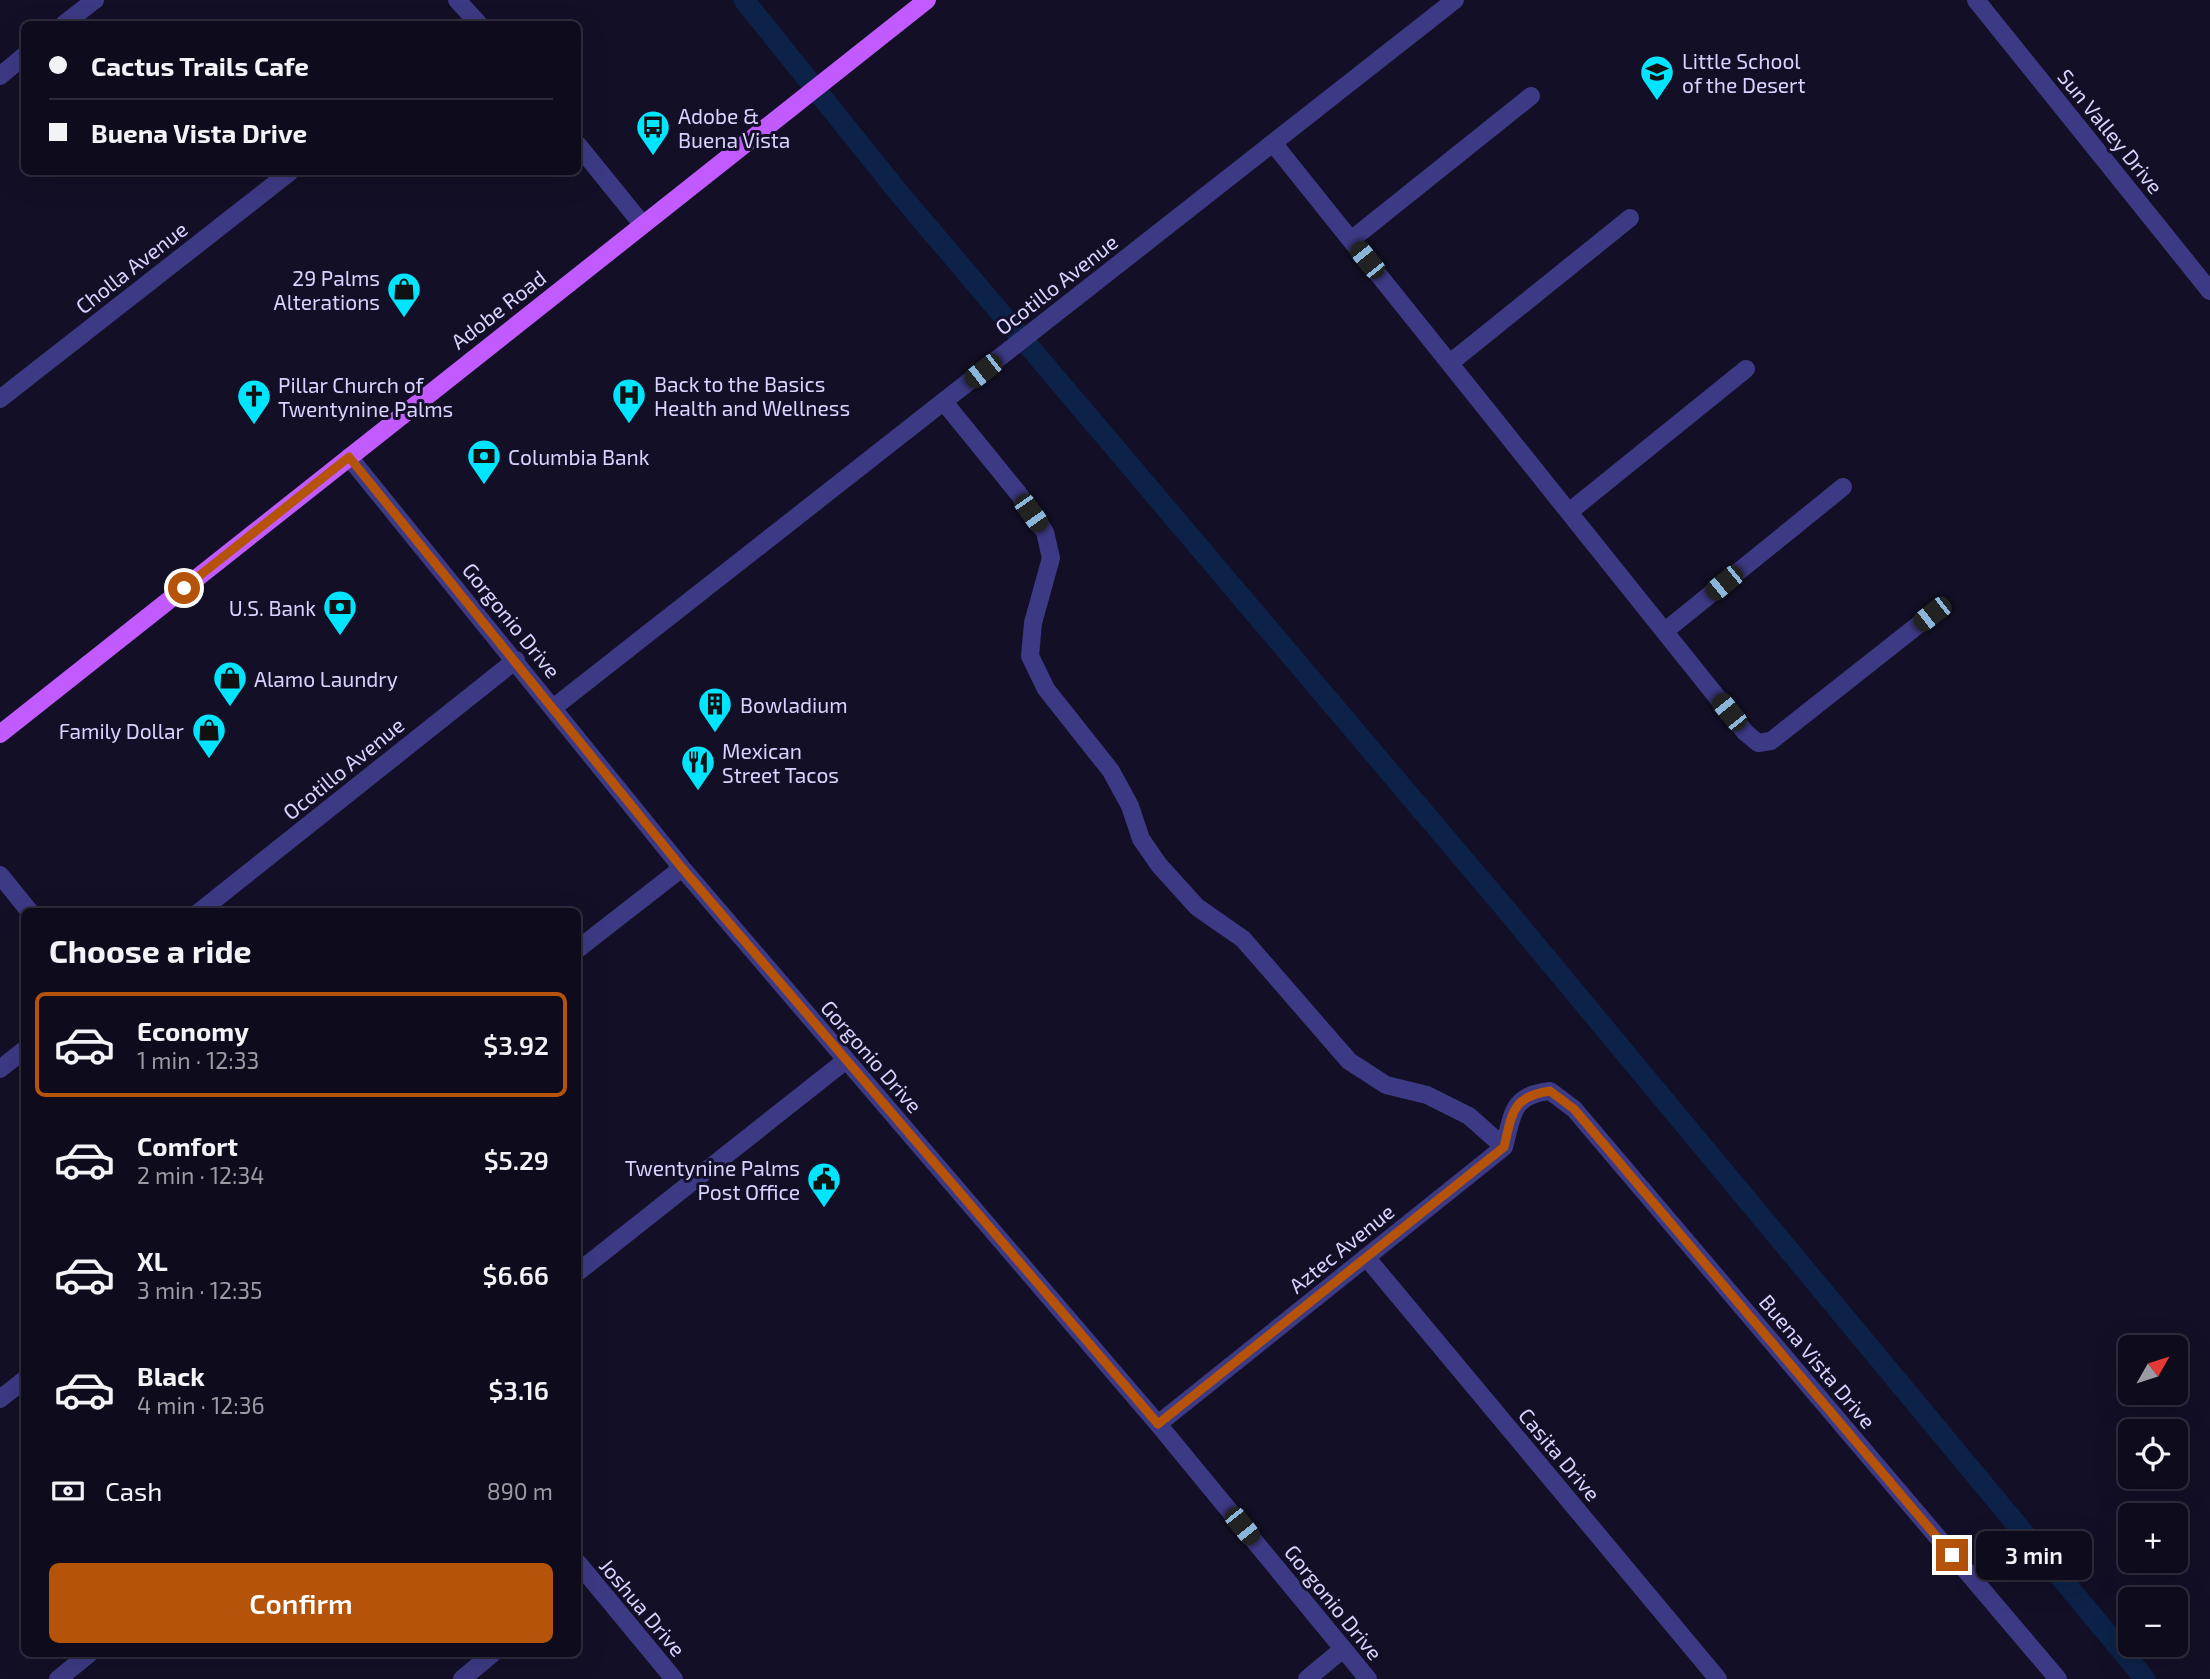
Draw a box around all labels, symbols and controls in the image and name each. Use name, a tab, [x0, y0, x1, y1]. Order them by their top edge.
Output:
place label: Little School of the Desert	[1682, 48, 1806, 97]
text: Cactus Trails Cafe	[91, 50, 309, 81]
school or university icon: Little School of the Desert	[1638, 53, 1676, 102]
street label: Sun Valley Drive	[2053, 64, 2169, 198]
place label: Adobe & Buena Vista	[678, 103, 790, 152]
bus stop icon: Adobe & Buena Vista	[634, 108, 672, 157]
text: Buena Vista Drive	[91, 117, 307, 148]
street label: Cholla Avenue	[70, 216, 192, 318]
street label: Ocotillo Avenue	[990, 229, 1122, 339]
car	[1346, 237, 1389, 283]
street label: Adobe Road	[446, 264, 550, 354]
place label: 29 Palms Alterations	[274, 265, 380, 314]
shop icon: 29 Palms Alterations	[385, 270, 423, 319]
car	[960, 350, 1007, 392]
place label: Back to the Basics Health and Wellness	[654, 371, 850, 420]
place label: Pillar Church of Twentynine Palms	[278, 372, 453, 421]
hospital icon: Back to the Basics Health and Wellness	[610, 376, 648, 425]
church icon: Pillar Church of Twentynine Palms	[235, 377, 273, 426]
bank icon: Columbia Bank	[465, 437, 503, 486]
place label: Columbia Bank	[508, 444, 650, 469]
car	[1011, 490, 1052, 536]
street label: Gorgonio Drive	[458, 557, 566, 683]
car	[1702, 562, 1747, 604]
route start	[168, 572, 200, 604]
bank icon: U.S. Bank	[321, 588, 359, 637]
car	[1909, 593, 1956, 635]
place label: U.S. Bank	[229, 595, 316, 620]
shop icon: Alamo Laundry	[211, 659, 249, 708]
place label: Alamo Laundry	[254, 666, 398, 691]
building icon: Bowladium	[696, 685, 734, 734]
car	[1708, 689, 1751, 735]
place label: Bowladium	[740, 692, 848, 717]
shop icon: Family Dollar	[190, 711, 228, 760]
street label: Ocotillo Avenue	[278, 712, 408, 824]
place label: Family Dollar	[59, 718, 185, 743]
place label: Mexican Street Tacos	[722, 738, 839, 787]
restaurant icon: Mexican Street Tacos	[679, 743, 717, 792]
text: Choose a ride	[49, 931, 252, 969]
street label: Gorgonio Drive	[816, 995, 928, 1117]
icon: car	[53, 1013, 116, 1076]
text: Economy	[137, 1015, 249, 1046]
text: $3.92	[483, 1029, 549, 1060]
text: 1 min · 12:33	[137, 1046, 259, 1074]
icon: car	[53, 1128, 116, 1191]
text: Comfort	[137, 1130, 238, 1161]
text: $5.29	[484, 1144, 549, 1175]
place label: Twentynine Palms Post Office	[625, 1155, 800, 1204]
public building icon: Twentynine Palms Post Office	[805, 1160, 843, 1209]
text: 2 min · 12:34	[137, 1161, 264, 1189]
street label: Aztec Avenue	[1283, 1198, 1399, 1298]
icon: car	[53, 1243, 116, 1306]
text: XL	[137, 1245, 168, 1276]
text: $6.66	[483, 1259, 549, 1290]
text: 3 min · 12:35	[137, 1276, 262, 1304]
street label: Buena Vista Drive	[1755, 1289, 1881, 1433]
north arrow	[2118, 1335, 2188, 1405]
map controls	[2118, 1335, 2188, 1657]
icon: car	[53, 1358, 116, 1421]
text: Black	[137, 1360, 205, 1391]
text: $3.16	[488, 1374, 549, 1405]
text: 4 min · 12:36	[137, 1391, 265, 1419]
street label: Casita Drive	[1514, 1403, 1606, 1505]
button: locate	[2118, 1419, 2188, 1489]
icon: cash	[49, 1472, 87, 1510]
text: Cash	[105, 1475, 162, 1506]
text: 890 m	[487, 1477, 553, 1505]
car	[1221, 1503, 1264, 1549]
button: +	[2118, 1503, 2188, 1573]
callout: 3 min	[1976, 1530, 2092, 1580]
street label: Gorgonio Drive	[1280, 1539, 1388, 1665]
route end	[1936, 1539, 1968, 1571]
text: 3 min	[2005, 1541, 2063, 1569]
street label: Joshua Drive	[595, 1553, 691, 1661]
button: Confirm	[49, 1563, 553, 1643]
button: −	[2118, 1587, 2188, 1657]

